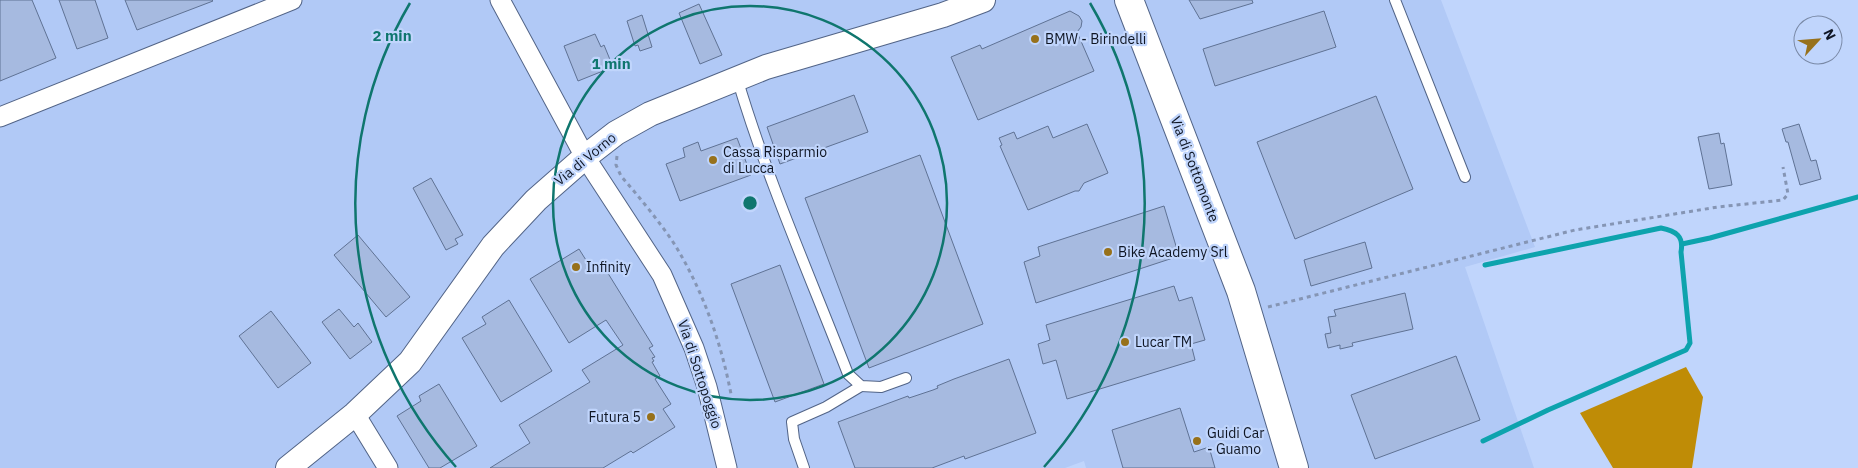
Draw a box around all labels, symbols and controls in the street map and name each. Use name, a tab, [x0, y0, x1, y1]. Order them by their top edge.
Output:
north arrow	[1793, 15, 1843, 65]
text: 2 min	[372, 26, 412, 45]
text: N	[1819, 26, 1840, 43]
place label: BMW - Birindelli	[1045, 30, 1146, 48]
marker: BMW - Birindelli	[1029, 33, 1041, 45]
text: 1 min	[591, 54, 631, 73]
street label: Via di Sottomonte	[1167, 114, 1224, 225]
street label: Via di Vorno	[550, 128, 620, 189]
place label: Cassa Risparmio di Lucca	[723, 143, 827, 177]
marker: Cassa Risparmio di Lucca	[707, 154, 719, 166]
centre of rings	[741, 194, 759, 212]
place label: Bike Academy Srl	[1118, 243, 1228, 261]
marker: Bike Academy Srl	[1102, 246, 1114, 258]
place label: Infinity	[586, 258, 631, 276]
marker: Infinity	[570, 261, 582, 273]
street label: Via di Sottopoggio	[674, 317, 726, 431]
place label: Lucar TM	[1135, 333, 1192, 351]
marker: Lucar TM	[1119, 336, 1131, 348]
place label: Futura 5	[588, 408, 641, 426]
marker: Futura 5	[645, 411, 657, 423]
place label: Guidi Car - Guamo	[1207, 424, 1264, 458]
marker: Guidi Car - Guamo	[1191, 435, 1203, 447]

